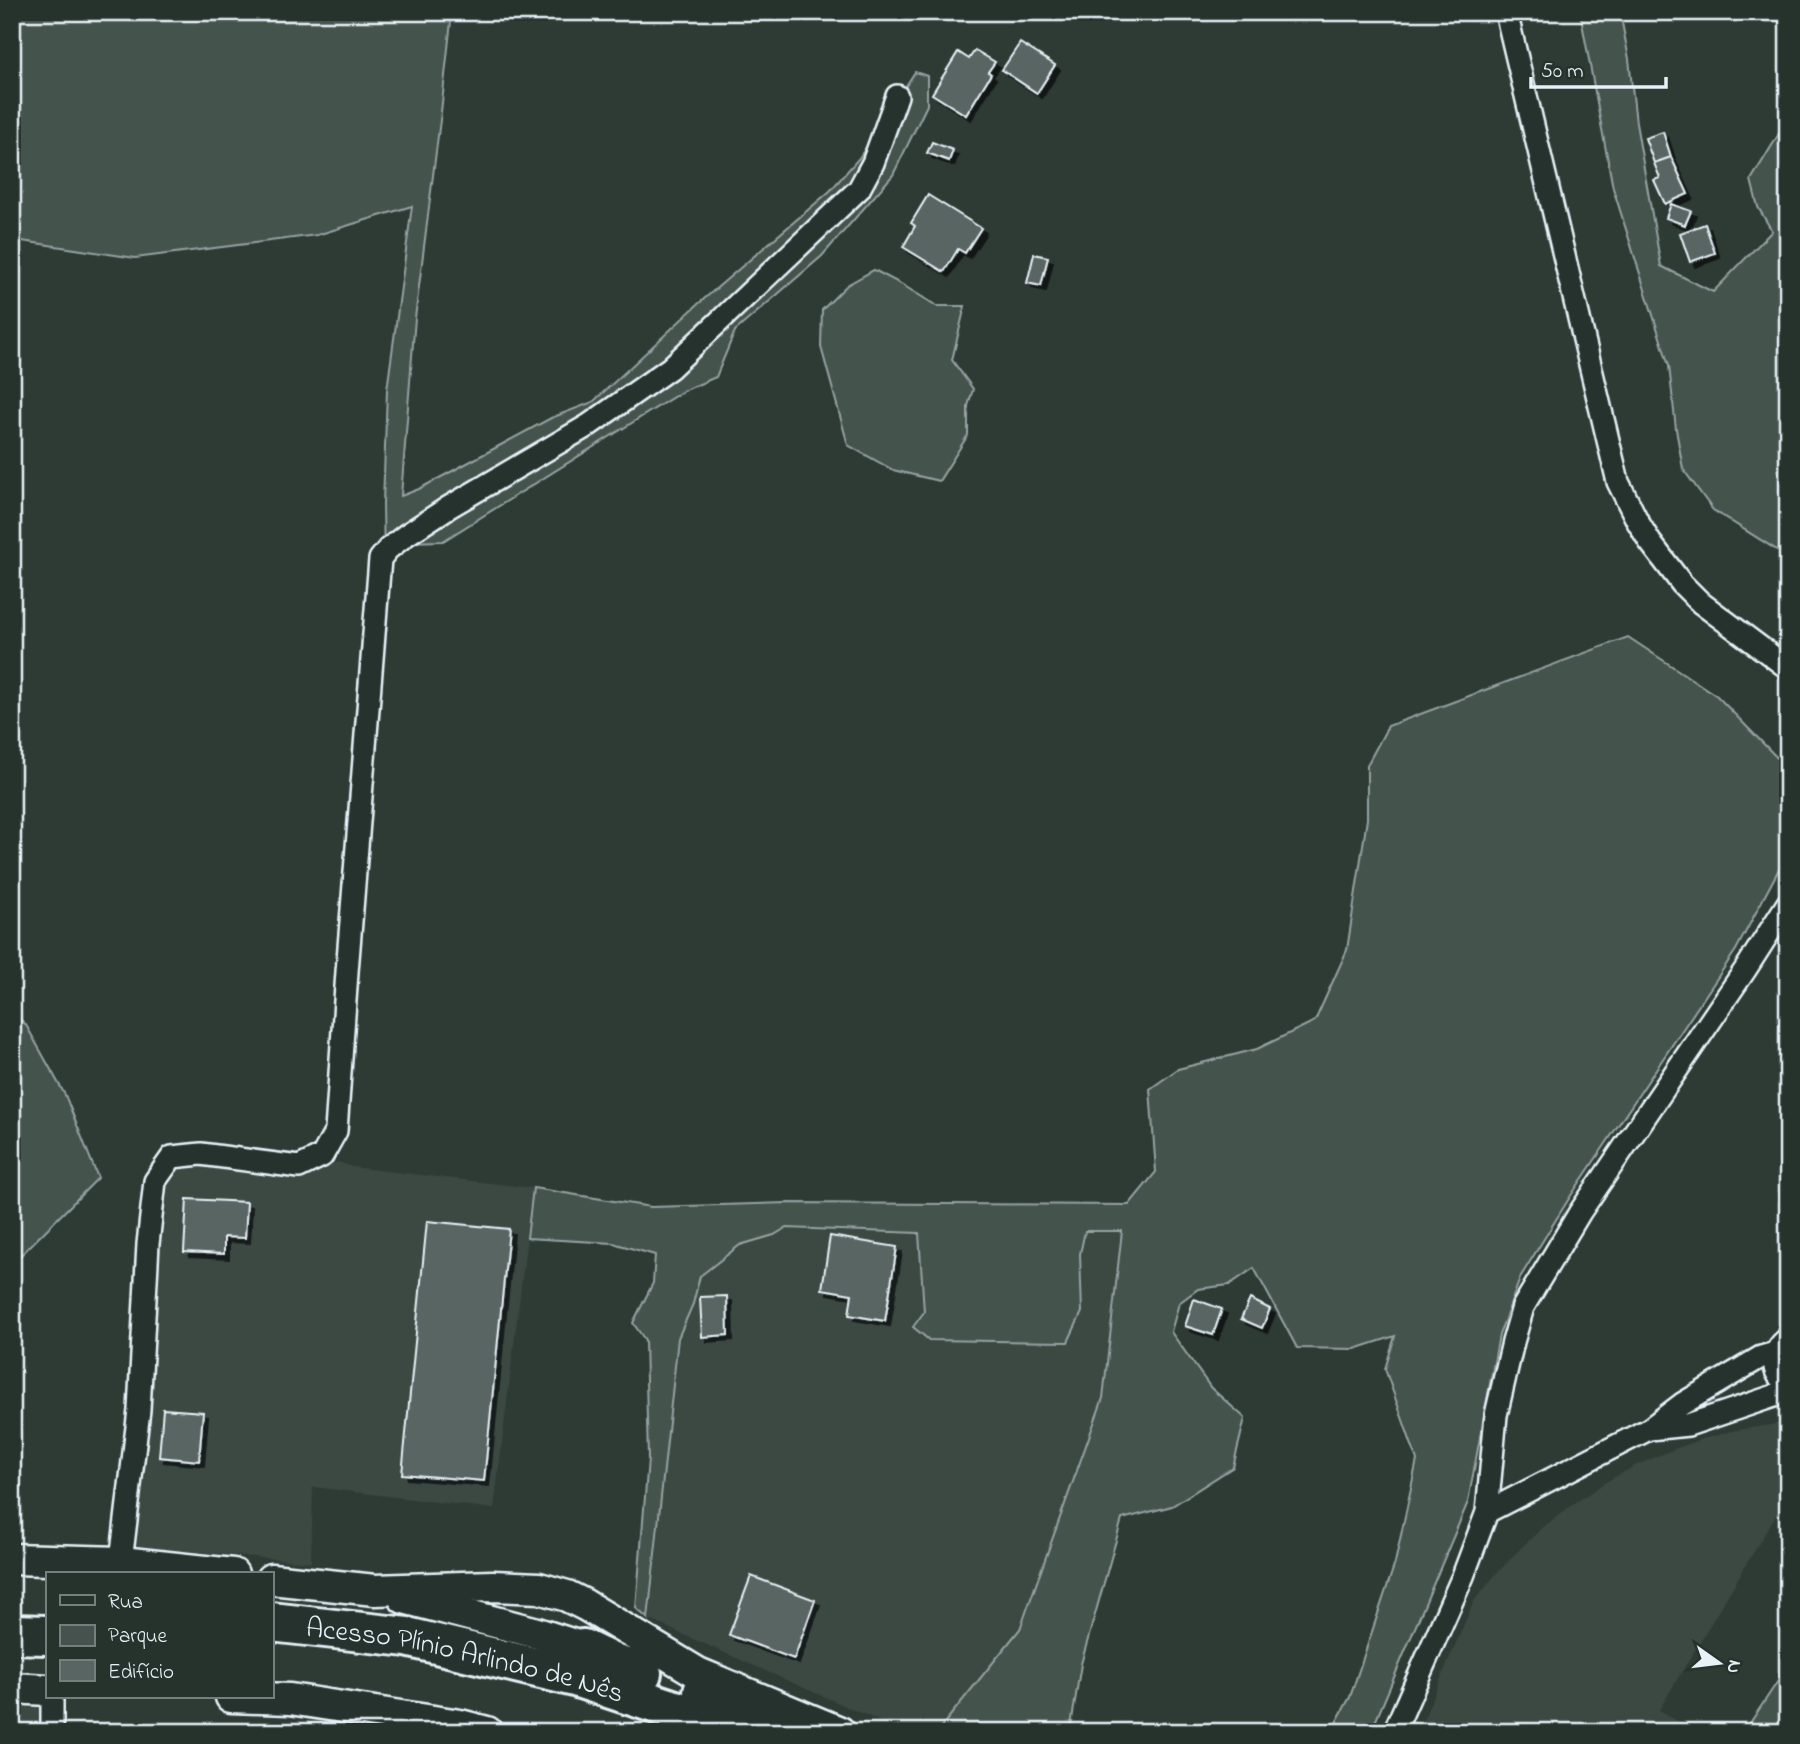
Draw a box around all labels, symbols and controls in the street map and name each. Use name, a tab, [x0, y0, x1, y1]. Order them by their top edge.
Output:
scale bar	[1531, 46, 1665, 90]
text: 50 m	[1541, 57, 1584, 87]
legend	[46, 1572, 273, 1698]
text: Rua	[108, 1588, 143, 1618]
street label: Acesso Plínio Arlindo de Nês	[304, 1609, 629, 1716]
text: Parque	[108, 1622, 167, 1652]
north arrow	[1685, 1628, 1755, 1698]
text: N	[1718, 1657, 1748, 1676]
text: Edifício	[108, 1658, 174, 1688]

